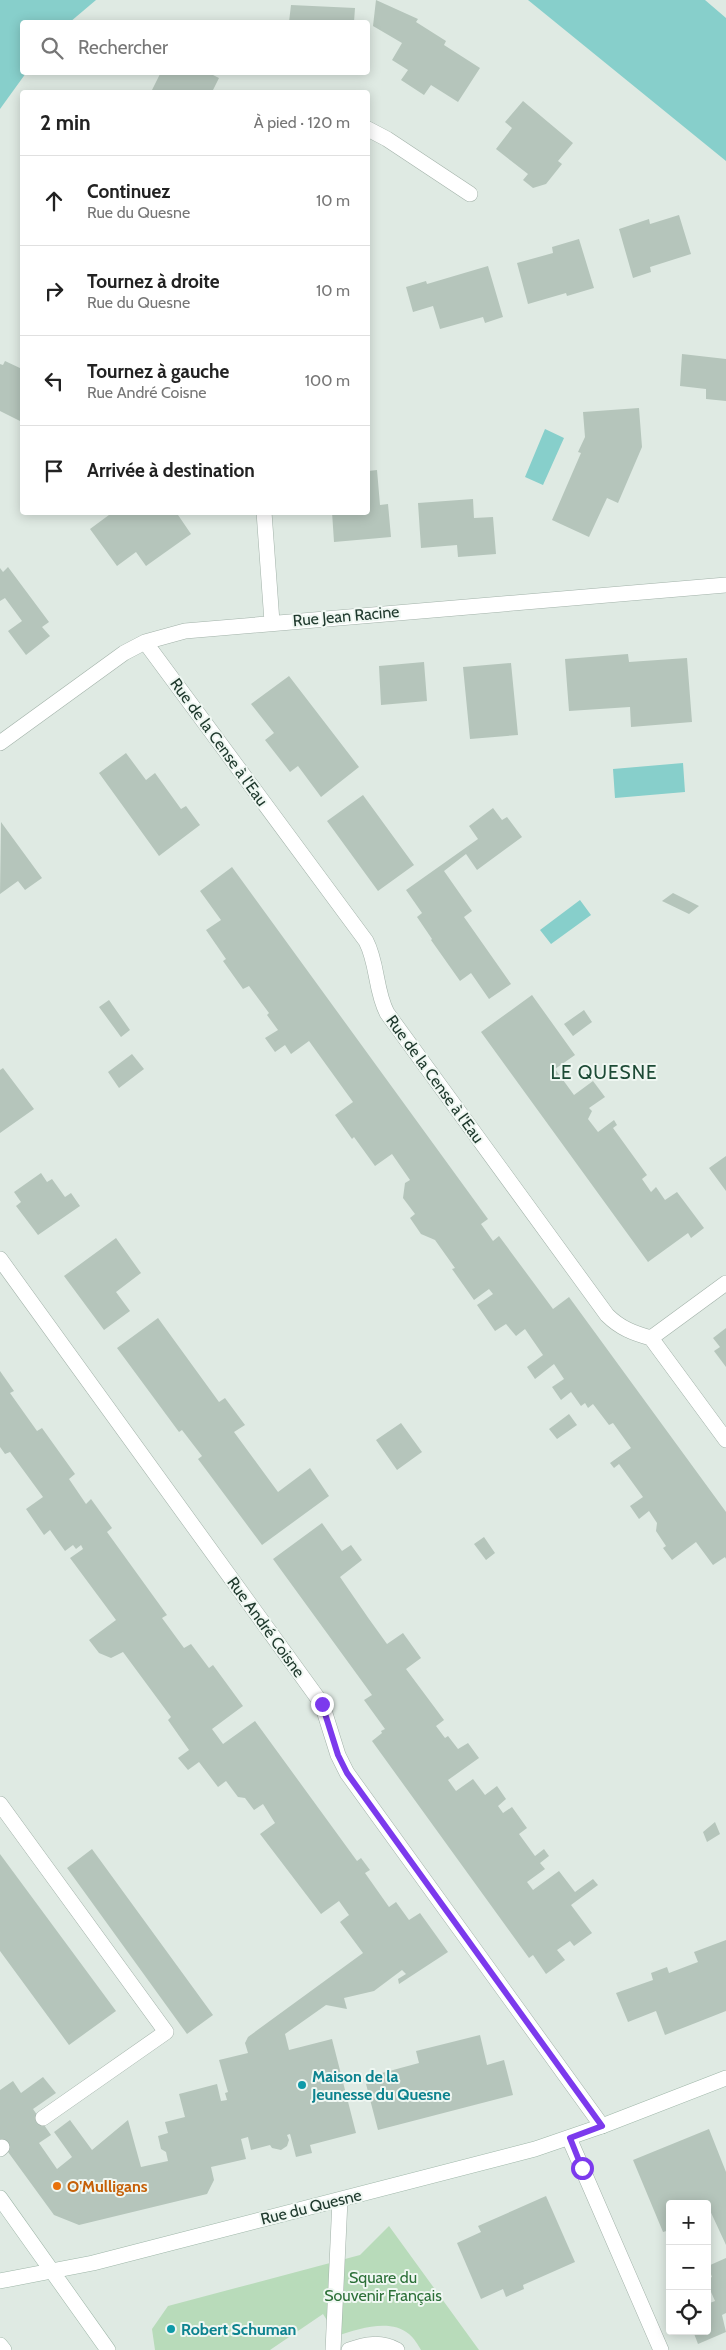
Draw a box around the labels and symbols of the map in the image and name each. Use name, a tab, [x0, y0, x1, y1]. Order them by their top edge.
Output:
street label: Rue Jean Racine	[292, 602, 400, 630]
street label: Rue de la Cense à l'Eau	[166, 674, 272, 810]
street label: Rue de la Cense à l'Eau	[382, 1011, 488, 1147]
district label: LE QUESNE	[550, 1061, 658, 1084]
street label: Rue André Coisne	[223, 1573, 309, 1681]
route end	[311, 1693, 334, 1716]
place label: Maison de la Jeunesse du Quesne	[311, 2067, 450, 2104]
marker: Maison de la Jeunesse du Quesne	[296, 2079, 308, 2091]
route start	[571, 2157, 594, 2180]
place label: O'Mulligans	[67, 2177, 148, 2196]
marker: O'Mulligans	[51, 2180, 63, 2192]
street label: Rue du Quesne	[259, 2185, 363, 2229]
park label: Square du Souvenir Français	[324, 2268, 442, 2305]
place label: Robert Schuman	[181, 2320, 296, 2339]
marker: Robert Schuman	[165, 2323, 177, 2335]

